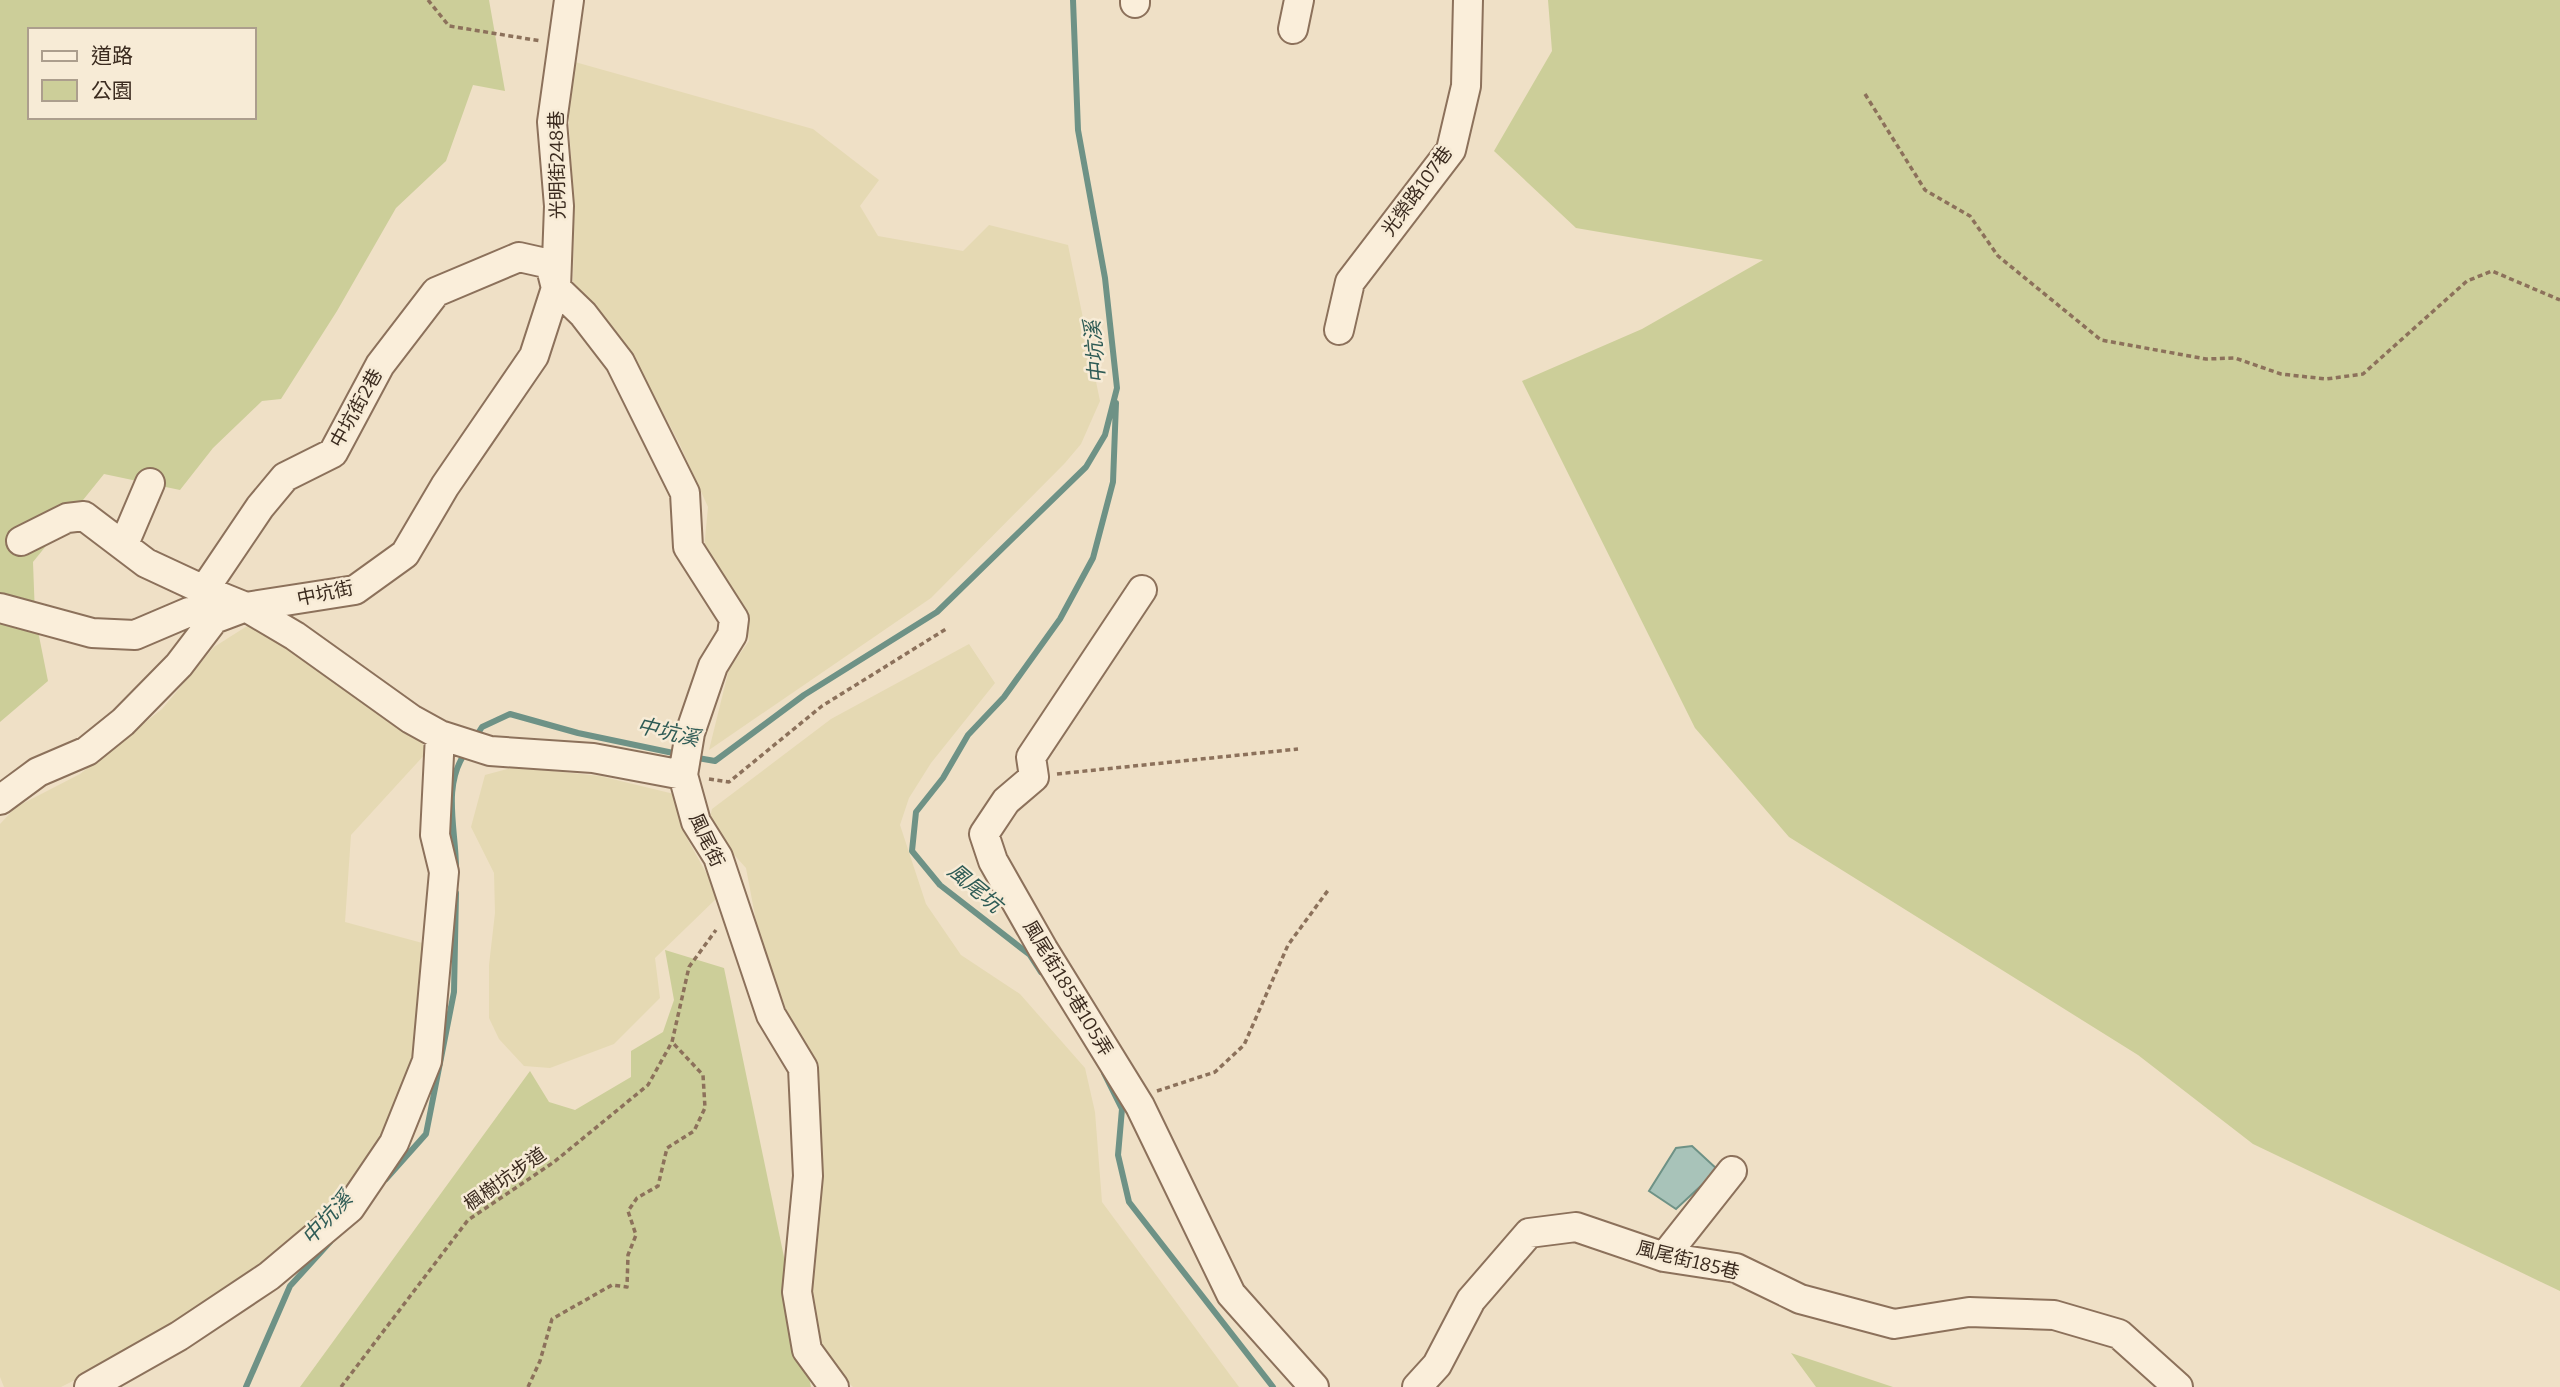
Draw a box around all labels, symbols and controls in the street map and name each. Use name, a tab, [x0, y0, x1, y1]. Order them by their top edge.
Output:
legend	[28, 28, 256, 119]
text: 道路	[91, 43, 133, 69]
text: 公園	[91, 78, 133, 104]
street label: 光明街248巷	[545, 110, 569, 220]
street label: 光榮路107巷	[1377, 142, 1457, 240]
water label: 中坑溪	[1079, 316, 1111, 385]
street label: 中坑街2巷	[325, 365, 387, 451]
street label: 中坑街	[295, 576, 355, 610]
water label: 中坑溪	[634, 712, 705, 752]
street label: 風尾街	[685, 809, 729, 871]
water label: 風尾坑	[943, 858, 1010, 920]
street label: 風尾街185巷105弄	[1018, 916, 1118, 1060]
street label: 楓樹坑步道	[459, 1142, 551, 1216]
water label: 中坑溪	[296, 1184, 360, 1250]
street label: 風尾街185巷	[1634, 1236, 1742, 1284]

